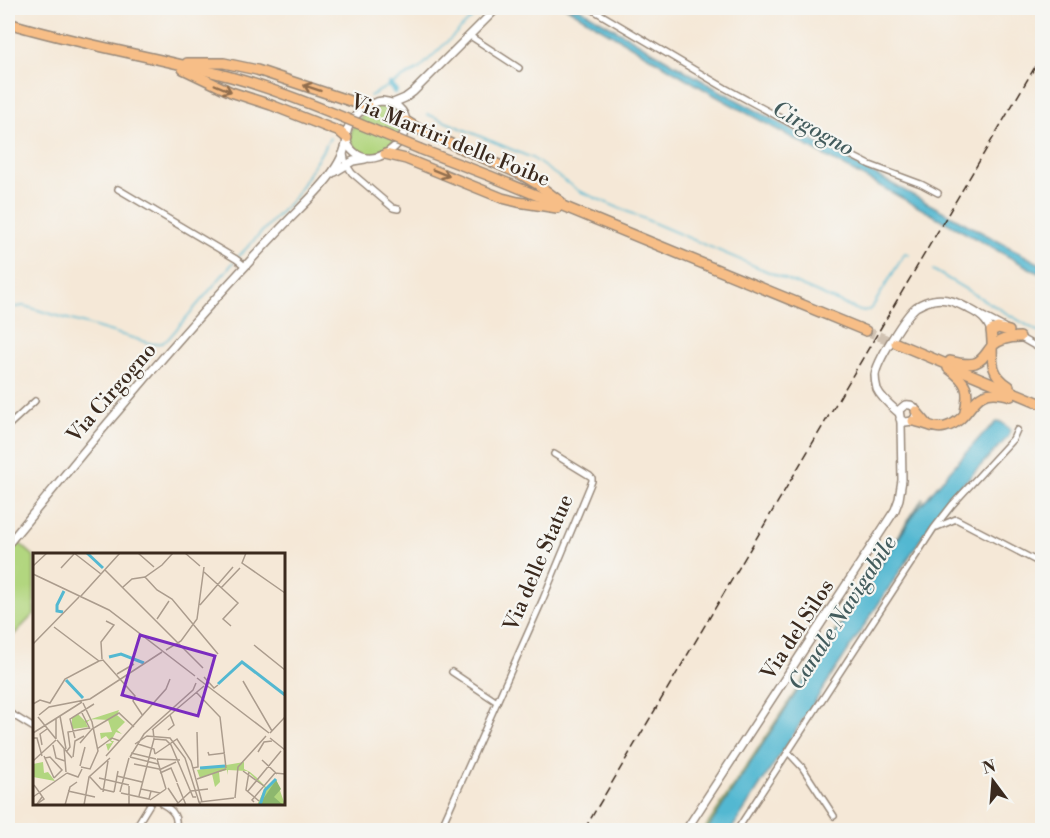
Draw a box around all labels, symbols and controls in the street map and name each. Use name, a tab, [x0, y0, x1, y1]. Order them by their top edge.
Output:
one-way arrow	[303, 81, 322, 92]
one-way arrow	[213, 83, 231, 94]
street label: Via Martiri delle Foibe	[345, 89, 554, 193]
water label: Cirgogno	[768, 96, 858, 162]
one-way arrow	[431, 168, 449, 179]
street label: Via Cirgogno	[61, 338, 162, 449]
street label: Via delle Statue	[498, 491, 580, 636]
water label: Canale Navigabile	[783, 531, 903, 695]
inset map	[33, 553, 285, 805]
street label: Via del Silos	[755, 575, 840, 686]
north arrow	[963, 751, 1023, 811]
text: N	[980, 756, 998, 779]

